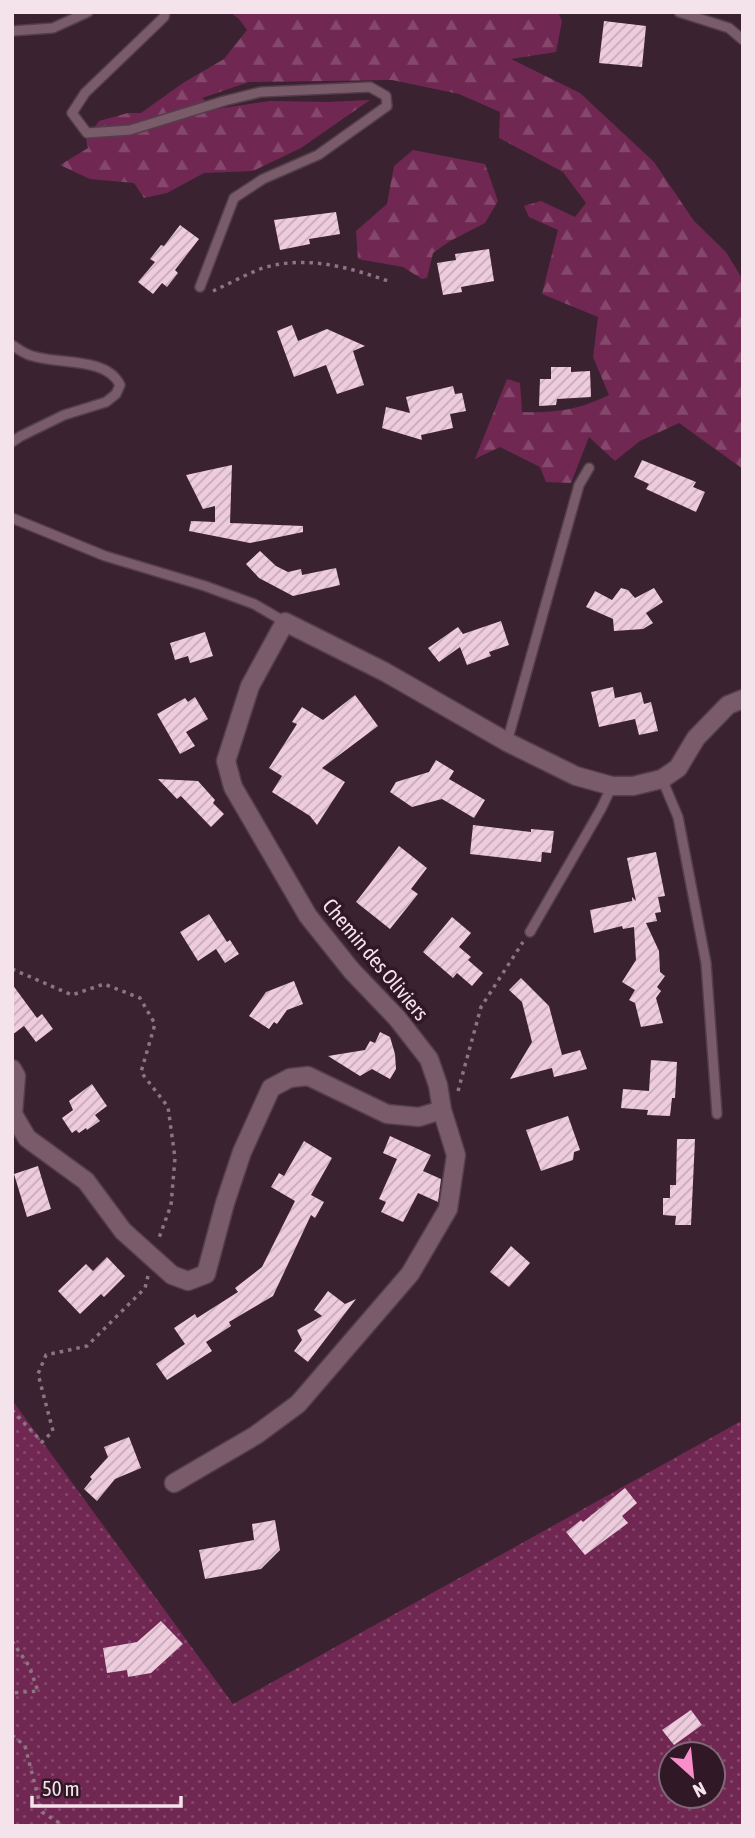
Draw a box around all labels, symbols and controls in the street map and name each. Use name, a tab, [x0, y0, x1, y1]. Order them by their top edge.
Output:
street label: Chemin des Oliviers	[318, 893, 434, 1025]
north arrow	[657, 1740, 727, 1810]
scale bar	[32, 1764, 180, 1808]
text: 50 m	[42, 1776, 80, 1800]
text: N	[690, 1778, 710, 1802]

